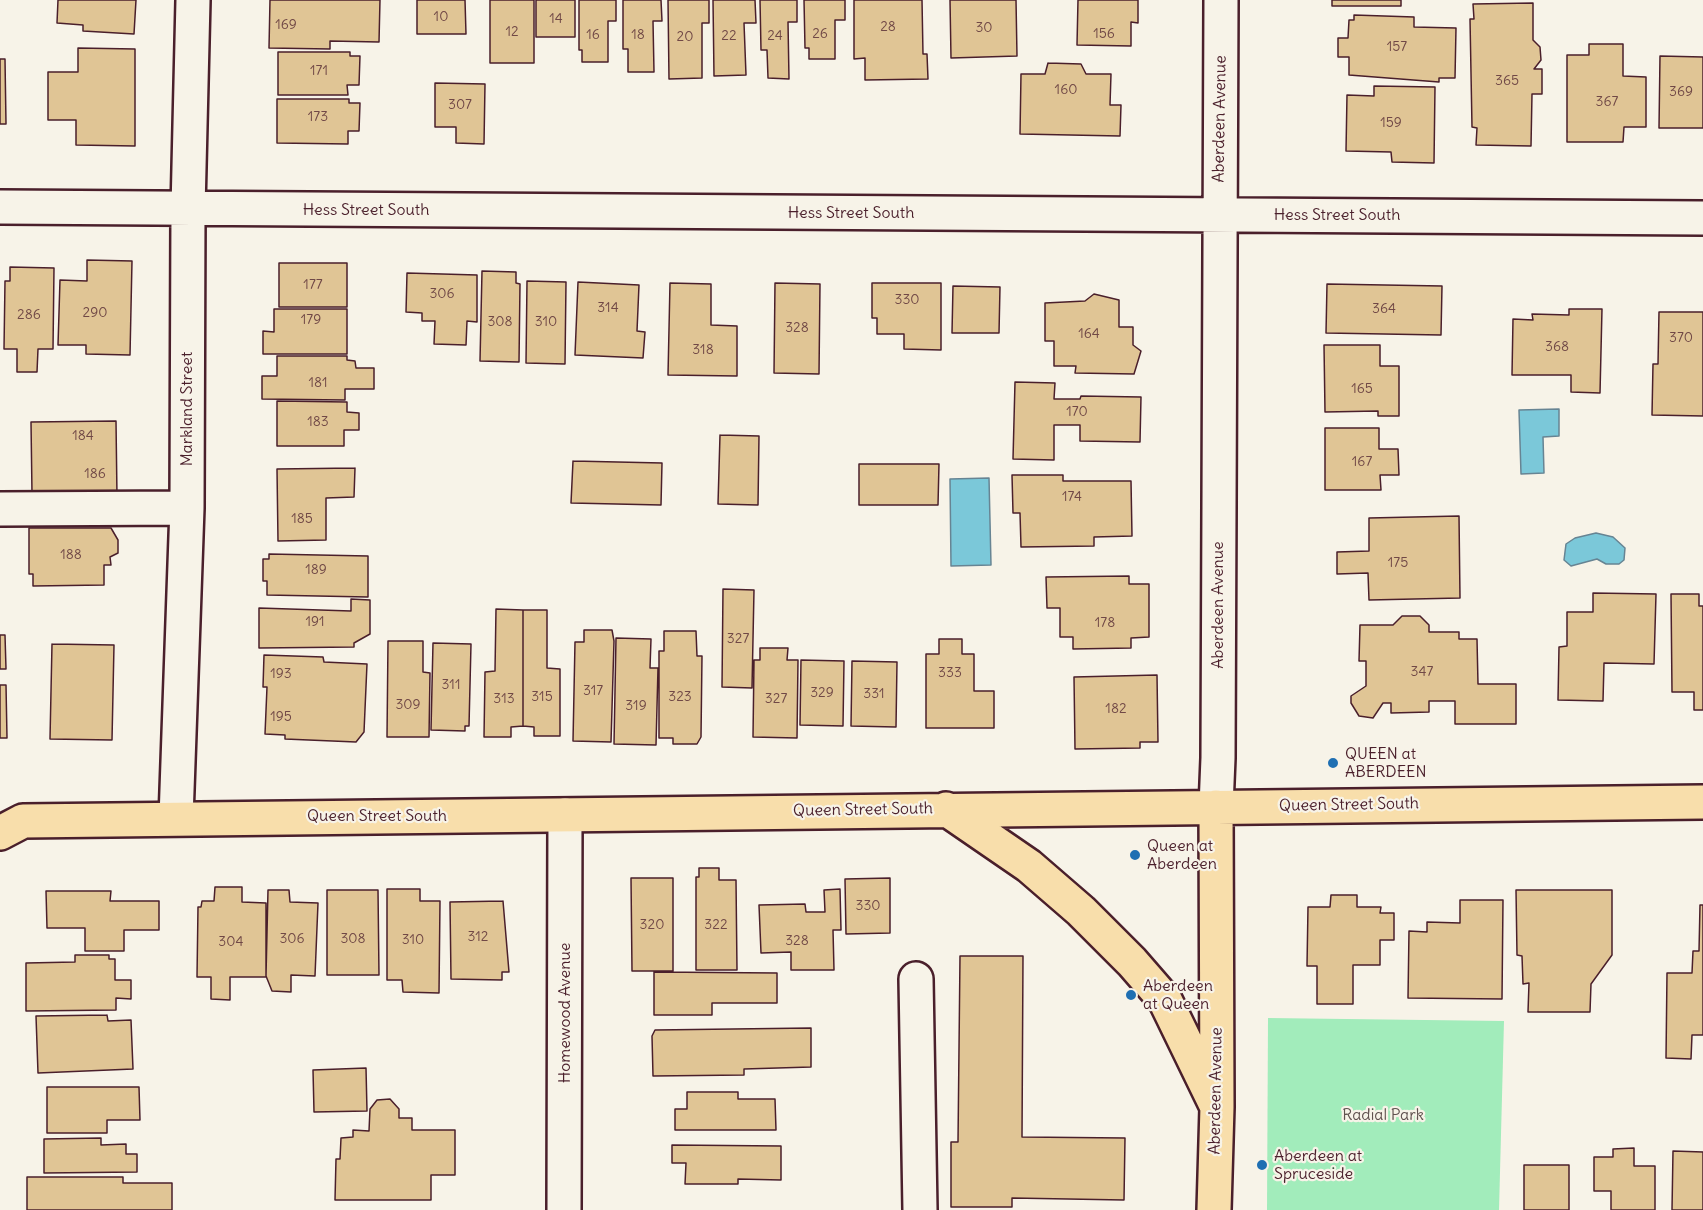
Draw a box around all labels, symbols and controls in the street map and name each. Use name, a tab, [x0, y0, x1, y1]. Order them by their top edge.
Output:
house number: 10	[434, 9, 448, 25]
house number: 14	[549, 11, 563, 27]
house number: 169	[275, 17, 297, 33]
house number: 28	[880, 19, 896, 35]
house number: 30	[975, 20, 993, 36]
house number: 12	[505, 24, 519, 40]
house number: 26	[812, 26, 828, 42]
house number: 156	[1093, 26, 1115, 42]
house number: 16	[586, 27, 600, 43]
house number: 18	[631, 27, 645, 43]
house number: 22	[721, 28, 737, 44]
house number: 24	[767, 28, 783, 44]
house number: 20	[677, 29, 693, 45]
house number: 157	[1387, 39, 1407, 55]
street label: Aberdeen Avenue	[1209, 55, 1231, 183]
house number: 171	[310, 63, 328, 79]
house number: 365	[1495, 73, 1519, 89]
house number: 160	[1055, 82, 1077, 98]
house number: 369	[1669, 84, 1693, 100]
house number: 367	[1596, 94, 1618, 110]
house number: 307	[448, 97, 472, 113]
house number: 173	[308, 109, 328, 125]
house number: 159	[1380, 115, 1402, 131]
street label: Hess Street South	[303, 200, 429, 220]
street label: Hess Street South	[788, 203, 914, 223]
street label: Hess Street South	[1274, 205, 1400, 225]
house number: 177	[303, 277, 323, 293]
house number: 306	[429, 286, 455, 302]
house number: 330	[894, 292, 920, 308]
house number: 314	[597, 300, 619, 316]
house number: 364	[1372, 301, 1396, 317]
house number: 290	[83, 305, 107, 321]
house number: 286	[17, 307, 41, 323]
house number: 179	[301, 312, 321, 328]
house number: 308	[487, 314, 513, 330]
house number: 310	[535, 314, 557, 330]
house number: 328	[785, 320, 809, 336]
house number: 164	[1078, 326, 1100, 342]
house number: 370	[1669, 330, 1693, 346]
house number: 368	[1545, 339, 1569, 355]
house number: 318	[692, 342, 714, 358]
street label: Markland Street	[177, 352, 197, 466]
house number: 181	[308, 375, 328, 391]
house number: 165	[1351, 381, 1373, 397]
house number: 170	[1066, 404, 1088, 420]
house number: 183	[307, 414, 329, 430]
house number: 184	[72, 428, 94, 444]
house number: 167	[1352, 454, 1372, 470]
house number: 186	[84, 466, 106, 482]
house number: 174	[1062, 489, 1082, 505]
house number: 185	[291, 511, 313, 527]
street label: Aberdeen Avenue	[1208, 541, 1228, 669]
house number: 188	[60, 547, 82, 563]
house number: 175	[1388, 555, 1408, 571]
house number: 189	[305, 562, 327, 578]
house number: 191	[305, 614, 325, 630]
house number: 178	[1095, 615, 1115, 631]
house number: 327	[727, 631, 749, 647]
house number: 347	[1411, 664, 1433, 680]
house number: 333	[938, 665, 962, 681]
house number: 193	[270, 666, 292, 682]
house number: 311	[442, 677, 460, 693]
house number: 317	[583, 683, 603, 699]
house number: 329	[810, 685, 834, 701]
house number: 331	[863, 686, 885, 702]
house number: 315	[531, 689, 553, 705]
house number: 323	[668, 689, 692, 705]
house number: 313	[493, 691, 515, 707]
house number: 327	[765, 691, 787, 707]
house number: 309	[395, 697, 421, 713]
house number: 319	[625, 698, 647, 714]
house number: 182	[1105, 701, 1127, 717]
house number: 195	[270, 709, 292, 725]
place label: QUEEN at ABERDEEN	[1345, 744, 1426, 782]
marker: QUEEN at ABERDEEN	[1326, 756, 1340, 770]
street label: Queen Street South	[1279, 794, 1419, 816]
street label: Queen Street South	[793, 799, 933, 821]
street label: Queen Street South	[307, 806, 447, 826]
place label: Queen at Aberdeen	[1147, 836, 1217, 874]
marker: Queen at Aberdeen	[1128, 848, 1142, 862]
house number: 330	[855, 898, 881, 914]
house number: 320	[640, 917, 664, 933]
house number: 322	[704, 917, 728, 933]
house number: 312	[467, 929, 489, 945]
house number: 306	[279, 931, 305, 947]
house number: 308	[340, 931, 366, 947]
house number: 310	[402, 932, 424, 948]
house number: 328	[785, 933, 809, 949]
house number: 304	[218, 934, 244, 950]
street label: Homewood Avenue	[555, 943, 575, 1083]
place label: Aberdeen at Queen	[1143, 976, 1213, 1014]
marker: Aberdeen at Queen	[1124, 988, 1138, 1002]
street label: Aberdeen Avenue	[1205, 1027, 1227, 1155]
park label: Radial Park	[1342, 1105, 1424, 1125]
place label: Aberdeen at Spruceside	[1274, 1146, 1362, 1184]
marker: Aberdeen at Spruceside	[1255, 1158, 1269, 1172]

